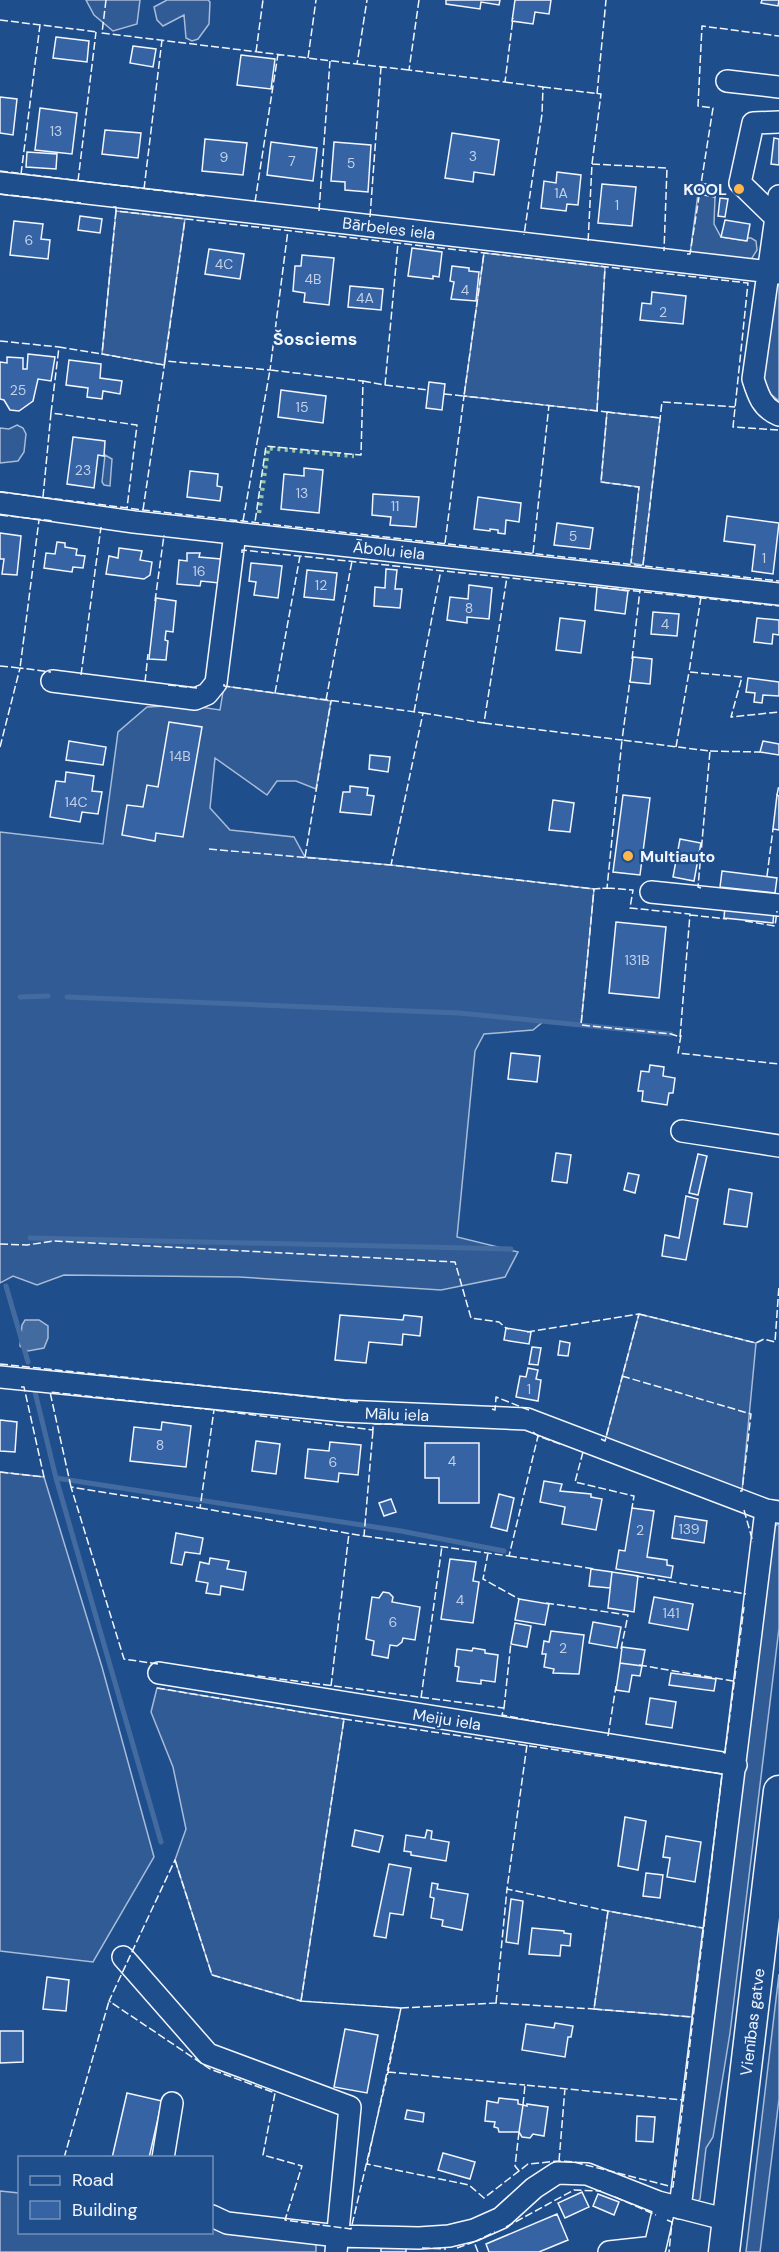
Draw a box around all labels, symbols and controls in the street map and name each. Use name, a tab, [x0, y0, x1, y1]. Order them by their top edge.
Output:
house number: 13	[50, 122, 62, 140]
house number: 3	[469, 147, 477, 165]
house number: 9	[220, 148, 229, 166]
house number: 7	[288, 152, 296, 170]
house number: 5	[347, 154, 355, 172]
place label: KOOL	[683, 179, 727, 200]
marker: KOOL	[732, 182, 746, 196]
house number: 1A	[554, 184, 568, 202]
house number: 1	[615, 196, 619, 214]
street label: Bārbeles iela	[341, 212, 437, 245]
house number: 6	[25, 231, 33, 249]
house number: 4C	[215, 255, 233, 273]
house number: 4B	[305, 270, 321, 288]
house number: 4	[461, 281, 470, 299]
house number: 4A	[356, 289, 374, 307]
house number: 2	[659, 303, 667, 321]
district label: Šosciems	[273, 327, 357, 351]
house number: 25	[10, 381, 26, 399]
house number: 15	[296, 398, 308, 416]
house number: 23	[75, 461, 91, 479]
house number: 13	[296, 484, 308, 502]
house number: 11	[391, 497, 399, 515]
house number: 5	[569, 527, 577, 545]
street label: Ābolu iela	[352, 536, 426, 565]
house number: 1	[762, 549, 766, 567]
house number: 16	[192, 562, 206, 580]
house number: 12	[315, 576, 327, 594]
house number: 8	[465, 599, 473, 617]
house number: 4	[661, 615, 670, 633]
house number: 14B	[169, 747, 191, 765]
house number: 14C	[65, 793, 87, 811]
place label: Multiauto	[640, 846, 715, 867]
marker: Multiauto	[621, 849, 635, 863]
house number: 131B	[624, 951, 650, 969]
house number: 1	[527, 1380, 531, 1398]
street label: Mālu iela	[364, 1403, 430, 1426]
house number: 8	[156, 1436, 164, 1454]
house number: 4	[448, 1452, 457, 1470]
house number: 6	[329, 1453, 337, 1471]
house number: 139	[678, 1520, 700, 1538]
house number: 2	[636, 1521, 644, 1539]
house number: 4	[456, 1591, 465, 1609]
house number: 141	[662, 1604, 680, 1622]
house number: 6	[389, 1613, 397, 1631]
house number: 2	[559, 1639, 567, 1657]
street label: Meiju iela	[411, 1704, 483, 1735]
street label: Vienības gatve	[735, 1967, 770, 2077]
legend	[18, 2156, 213, 2234]
text: Road	[72, 2168, 114, 2192]
text: Building	[72, 2198, 137, 2222]

